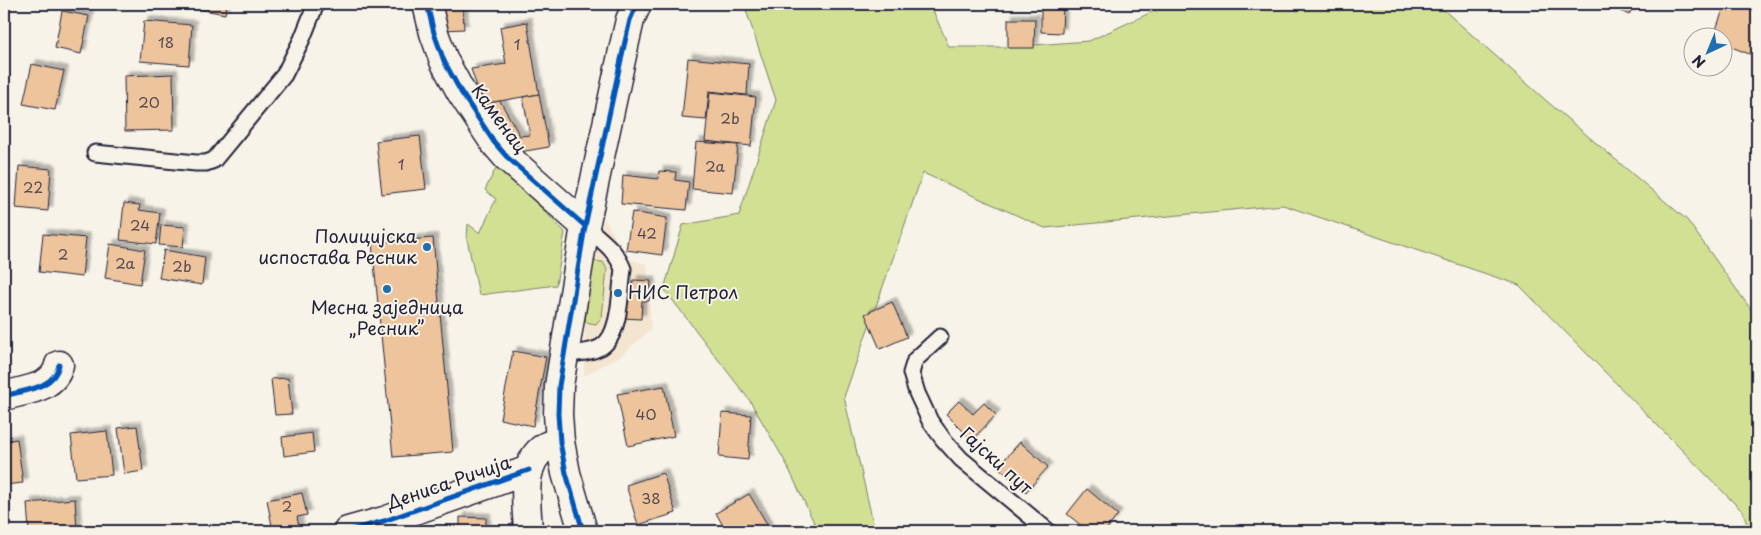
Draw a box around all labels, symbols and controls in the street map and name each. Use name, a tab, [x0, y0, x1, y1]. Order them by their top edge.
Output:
north arrow	[1684, 28, 1734, 78]
house number: 18	[158, 30, 174, 53]
house number: 1	[514, 32, 520, 55]
text: N	[1687, 50, 1710, 73]
street label: Каменац	[466, 78, 535, 159]
house number: 20	[138, 90, 160, 113]
house number: 2b	[720, 106, 740, 129]
house number: 1	[398, 152, 404, 175]
house number: 2a	[705, 154, 725, 177]
house number: 22	[23, 175, 43, 198]
house number: 24	[130, 213, 150, 236]
house number: 42	[637, 221, 657, 244]
place label: Полицијска испостава Ресник	[258, 222, 418, 270]
marker: Полицијска испостава Ресник	[421, 241, 433, 253]
house number: 2	[58, 242, 68, 265]
house number: 2a	[115, 251, 135, 274]
house number: 2b	[172, 254, 192, 277]
place label: НИС Петрол	[628, 278, 738, 305]
marker: Месна заједница „Ресник”	[381, 283, 393, 295]
marker: НИС Петрол	[612, 287, 624, 299]
place label: Месна заједница „Ресник”	[311, 293, 464, 341]
house number: 40	[636, 402, 656, 425]
street label: Гајски пут	[955, 420, 1040, 500]
street label: Дениса Ричија	[382, 448, 515, 516]
house number: 38	[641, 486, 661, 509]
house number: 2	[282, 494, 292, 517]

